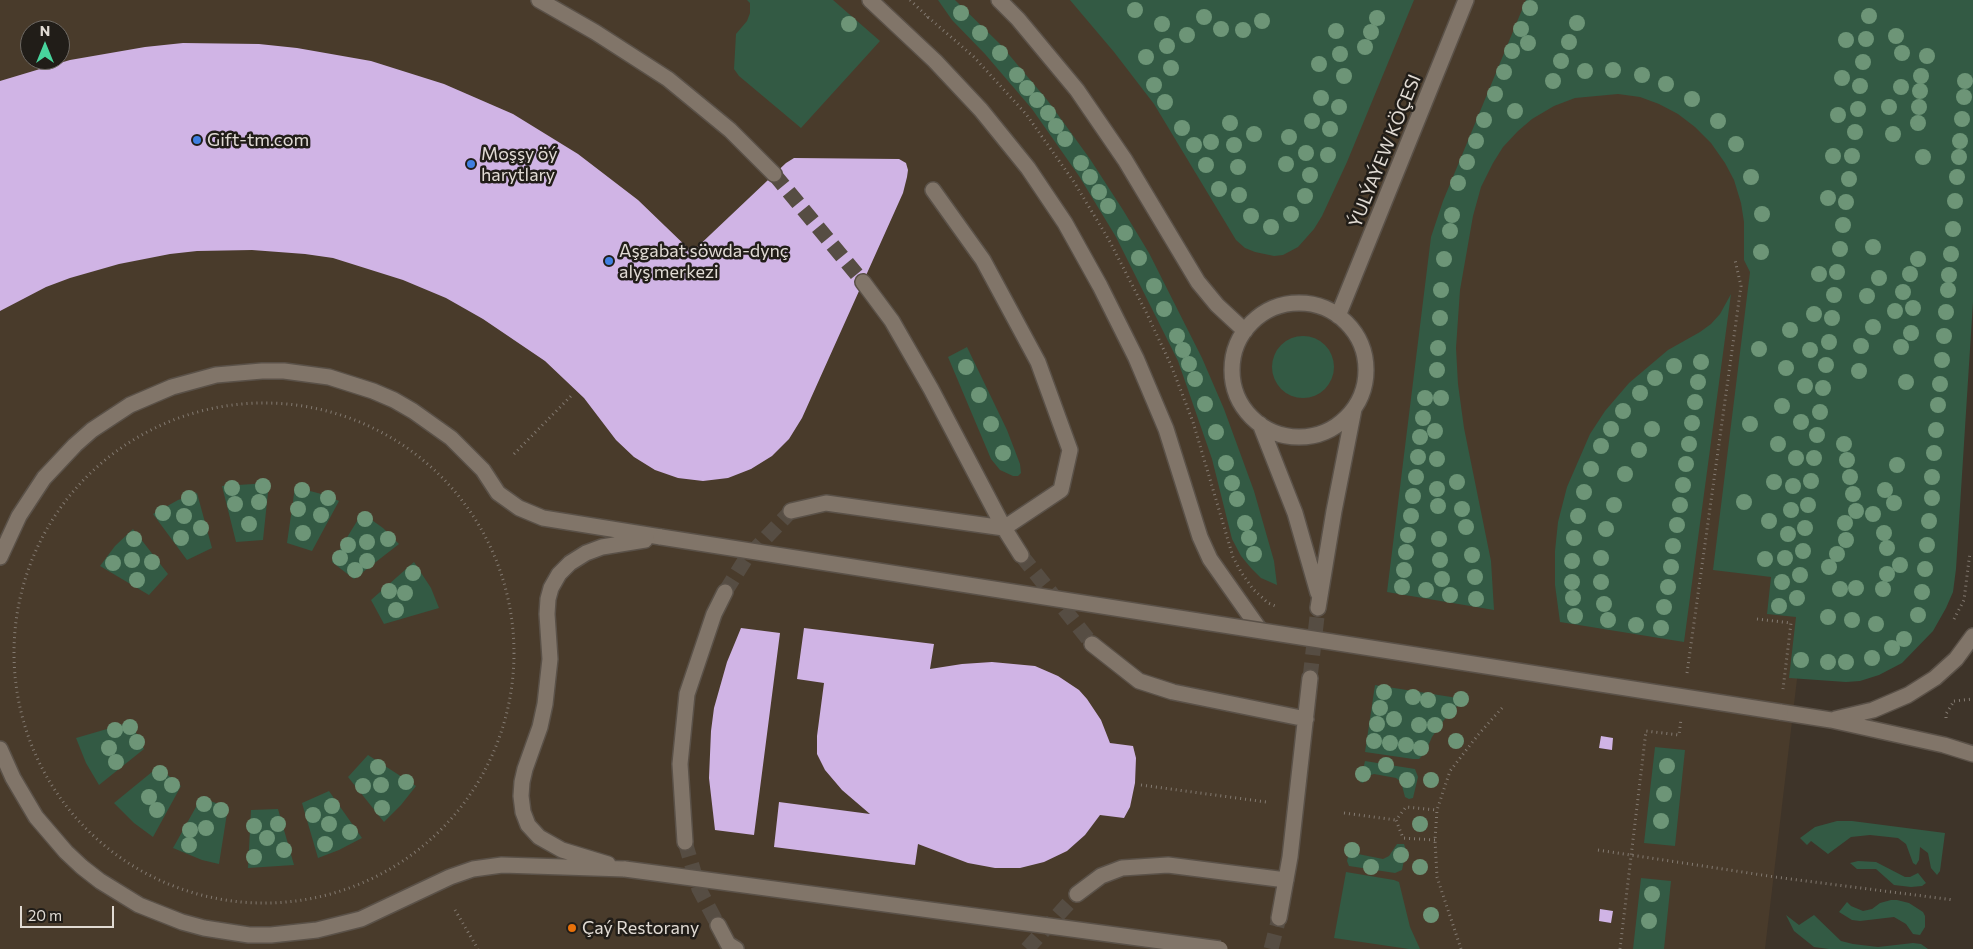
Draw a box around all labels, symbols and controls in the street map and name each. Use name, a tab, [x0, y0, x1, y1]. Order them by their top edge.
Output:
north arrow	[20, 20, 70, 70]
text: N	[40, 22, 50, 39]
street label: ÝULÝAÝEW KÖÇESI	[1344, 71, 1426, 231]
place label: Gift-tm.com	[207, 129, 309, 151]
marker: Gift-tm.com	[191, 134, 203, 146]
place label: Moşşy öý harytlary	[481, 143, 557, 186]
marker: Moşşy öý harytlary	[465, 158, 477, 170]
place label: Aşgabat söwda-dynç alyş merkezi	[619, 240, 789, 282]
marker: Aşgabat söwda-dynç alyş merkezi	[603, 255, 615, 267]
scale bar	[22, 896, 116, 928]
text: 20 m	[28, 906, 62, 924]
place label: Çaý Restorany	[582, 917, 699, 939]
marker: Çaý Restorany	[566, 922, 578, 934]

